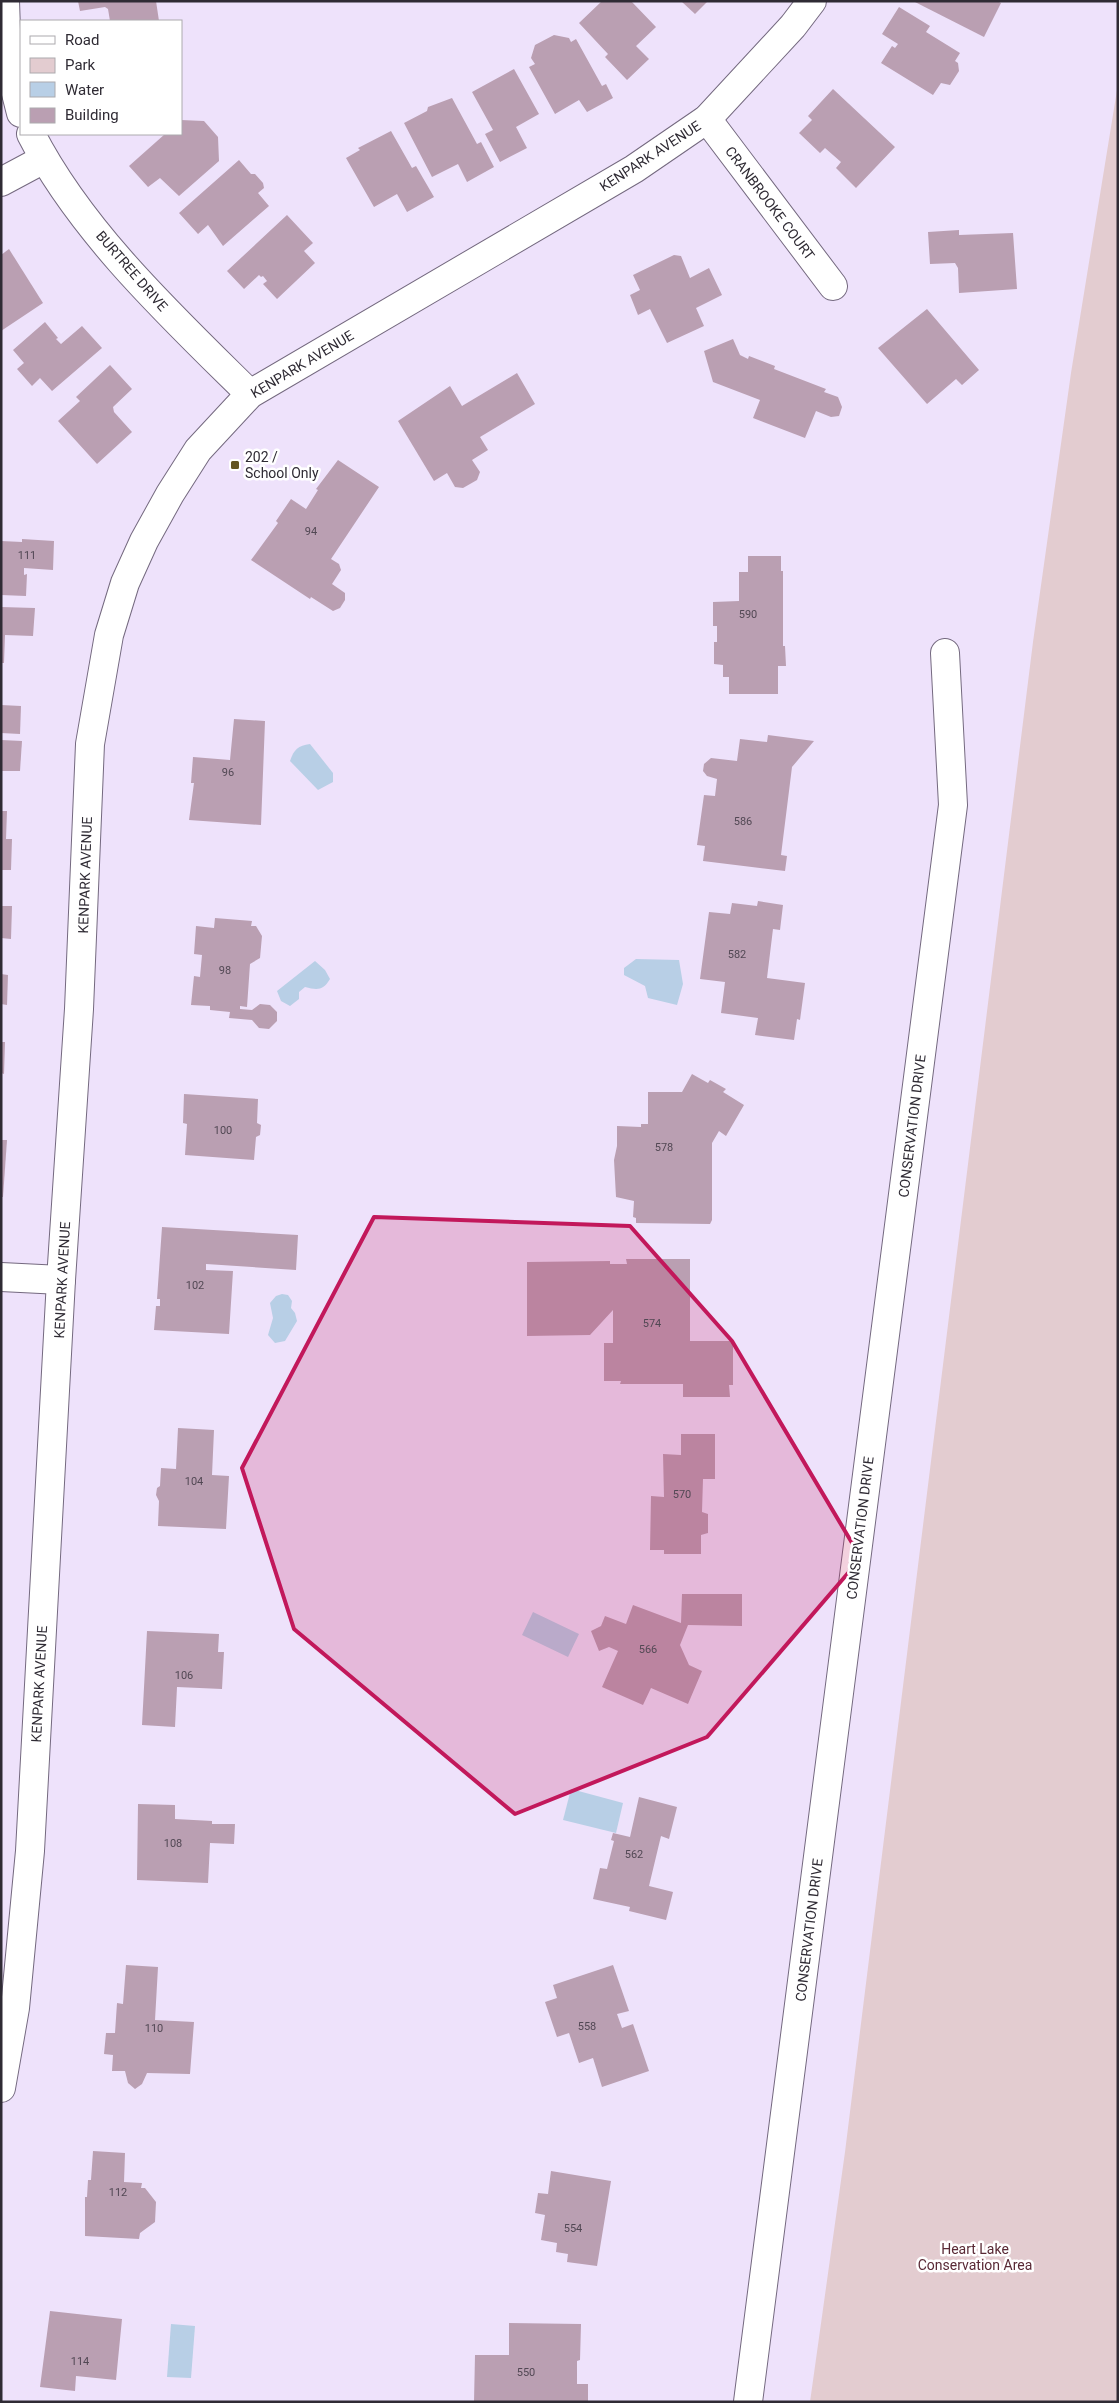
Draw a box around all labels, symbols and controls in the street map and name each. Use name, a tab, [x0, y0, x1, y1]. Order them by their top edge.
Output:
legend	[20, 20, 182, 135]
text: Road	[65, 31, 99, 49]
text: Park	[65, 56, 96, 74]
text: Water	[65, 81, 104, 99]
text: Building	[65, 106, 119, 124]
street label: KENPARK AVENUE	[597, 117, 703, 195]
street label: CRANBROOKE COURT	[722, 143, 818, 263]
street label: BURTREE DRIVE	[93, 228, 171, 314]
street label: KENPARK AVENUE	[248, 327, 356, 401]
place label: 202 / School Only	[245, 449, 319, 481]
marker: 202 / School Only	[229, 459, 241, 471]
house number: 94	[305, 525, 317, 538]
house number: 111	[18, 549, 36, 562]
house number: 590	[739, 608, 757, 621]
house number: 96	[222, 766, 234, 779]
house number: 586	[734, 815, 752, 828]
street label: KENPARK AVENUE	[75, 816, 95, 934]
house number: 582	[728, 948, 746, 961]
house number: 98	[219, 964, 231, 977]
street label: CONSERVATION DRIVE	[895, 1054, 929, 1198]
house number: 100	[214, 1124, 232, 1137]
house number: 578	[655, 1141, 673, 1154]
street label: KENPARK AVENUE	[51, 1221, 73, 1339]
house number: 102	[186, 1279, 204, 1292]
house number: 574	[643, 1317, 661, 1330]
street label: CONSERVATION DRIVE	[843, 1456, 877, 1600]
house number: 104	[185, 1475, 203, 1488]
house number: 570	[673, 1488, 691, 1501]
street label: KENPARK AVENUE	[28, 1625, 50, 1743]
house number: 566	[639, 1643, 657, 1656]
house number: 106	[175, 1669, 193, 1682]
house number: 108	[164, 1837, 182, 1850]
house number: 562	[625, 1848, 643, 1861]
street label: CONSERVATION DRIVE	[792, 1858, 826, 2002]
house number: 558	[578, 2020, 596, 2033]
house number: 110	[145, 2022, 163, 2035]
house number: 112	[109, 2186, 127, 2199]
house number: 554	[564, 2222, 582, 2235]
park label: Heart Lake Conservation Area	[918, 2241, 1032, 2273]
house number: 114	[71, 2355, 89, 2368]
house number: 550	[517, 2366, 535, 2379]

